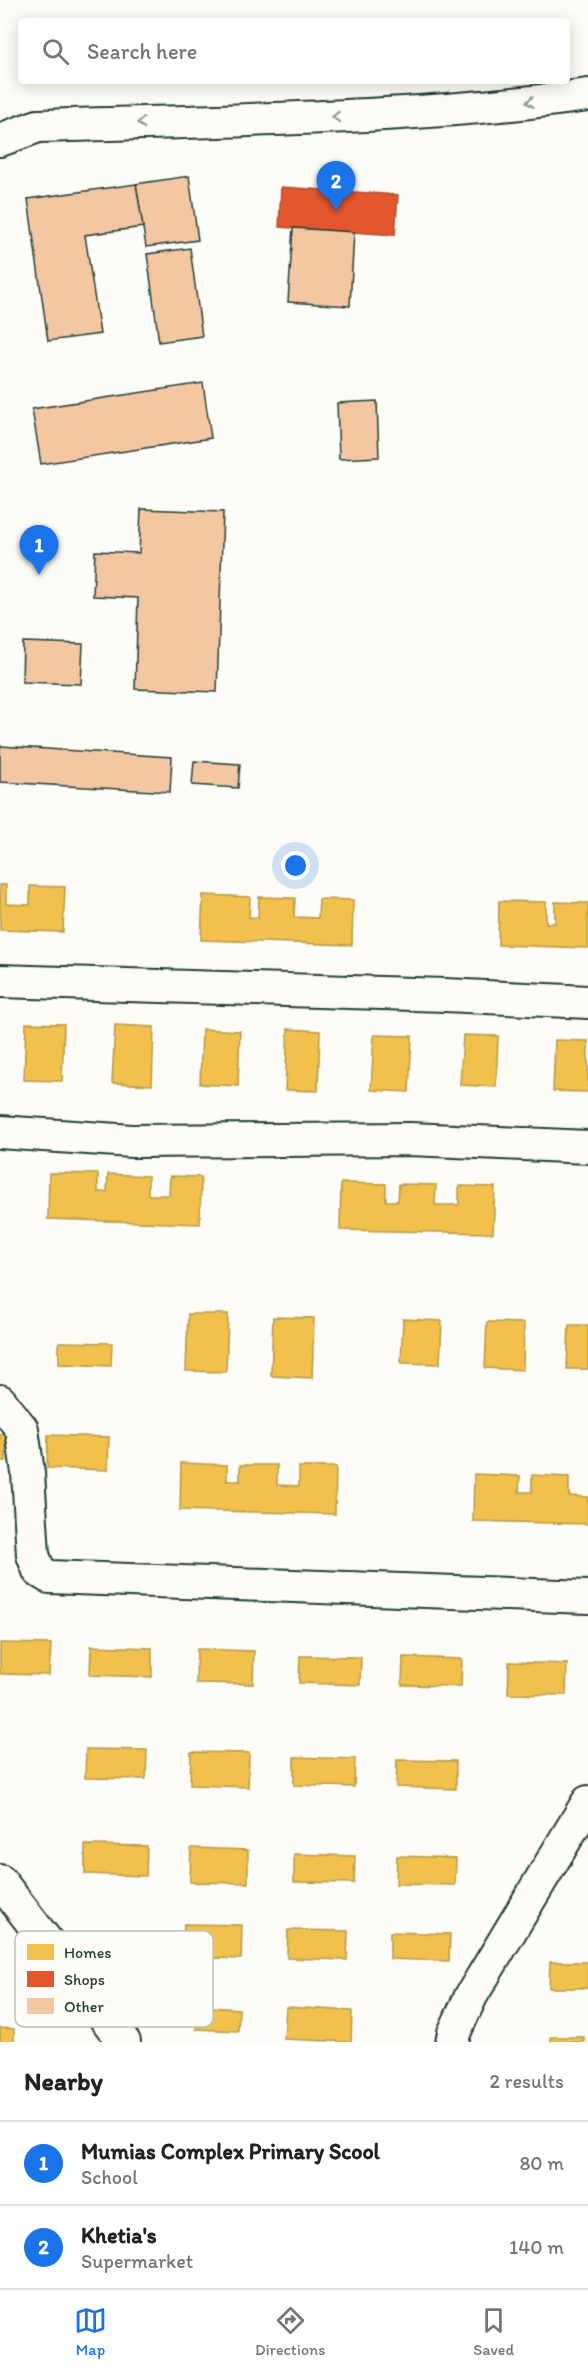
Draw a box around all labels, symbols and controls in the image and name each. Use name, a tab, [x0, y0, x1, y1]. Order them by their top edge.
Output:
search box	[18, 18, 570, 84]
icon: search	[39, 35, 72, 68]
text: Search here	[87, 38, 197, 65]
one-way arrow	[525, 95, 535, 108]
one-way arrow	[331, 111, 340, 123]
one-way arrow	[136, 117, 145, 129]
pin: 2	[316, 162, 356, 211]
pin: 1	[20, 526, 58, 575]
your location	[281, 851, 310, 880]
legend	[15, 1931, 213, 2027]
text: Homes	[64, 1943, 111, 1962]
text: Shops	[64, 1970, 105, 1989]
text: Other	[64, 1997, 104, 2016]
text: Nearby	[24, 2065, 103, 2097]
text: 2 results	[490, 2069, 564, 2093]
text: Mumias Complex Primary Scool	[81, 2138, 380, 2165]
text: 1	[39, 2151, 48, 2175]
text: 80 m	[519, 2151, 564, 2175]
text: School	[81, 2165, 138, 2189]
text: Khetia's	[81, 2222, 157, 2249]
text: 2	[38, 2235, 49, 2259]
text: 140 m	[509, 2235, 564, 2259]
text: Supermarket	[81, 2249, 193, 2273]
tab: Map	[74, 2304, 107, 2359]
tab: Directions	[255, 2304, 325, 2359]
tab: Saved	[473, 2304, 514, 2359]

